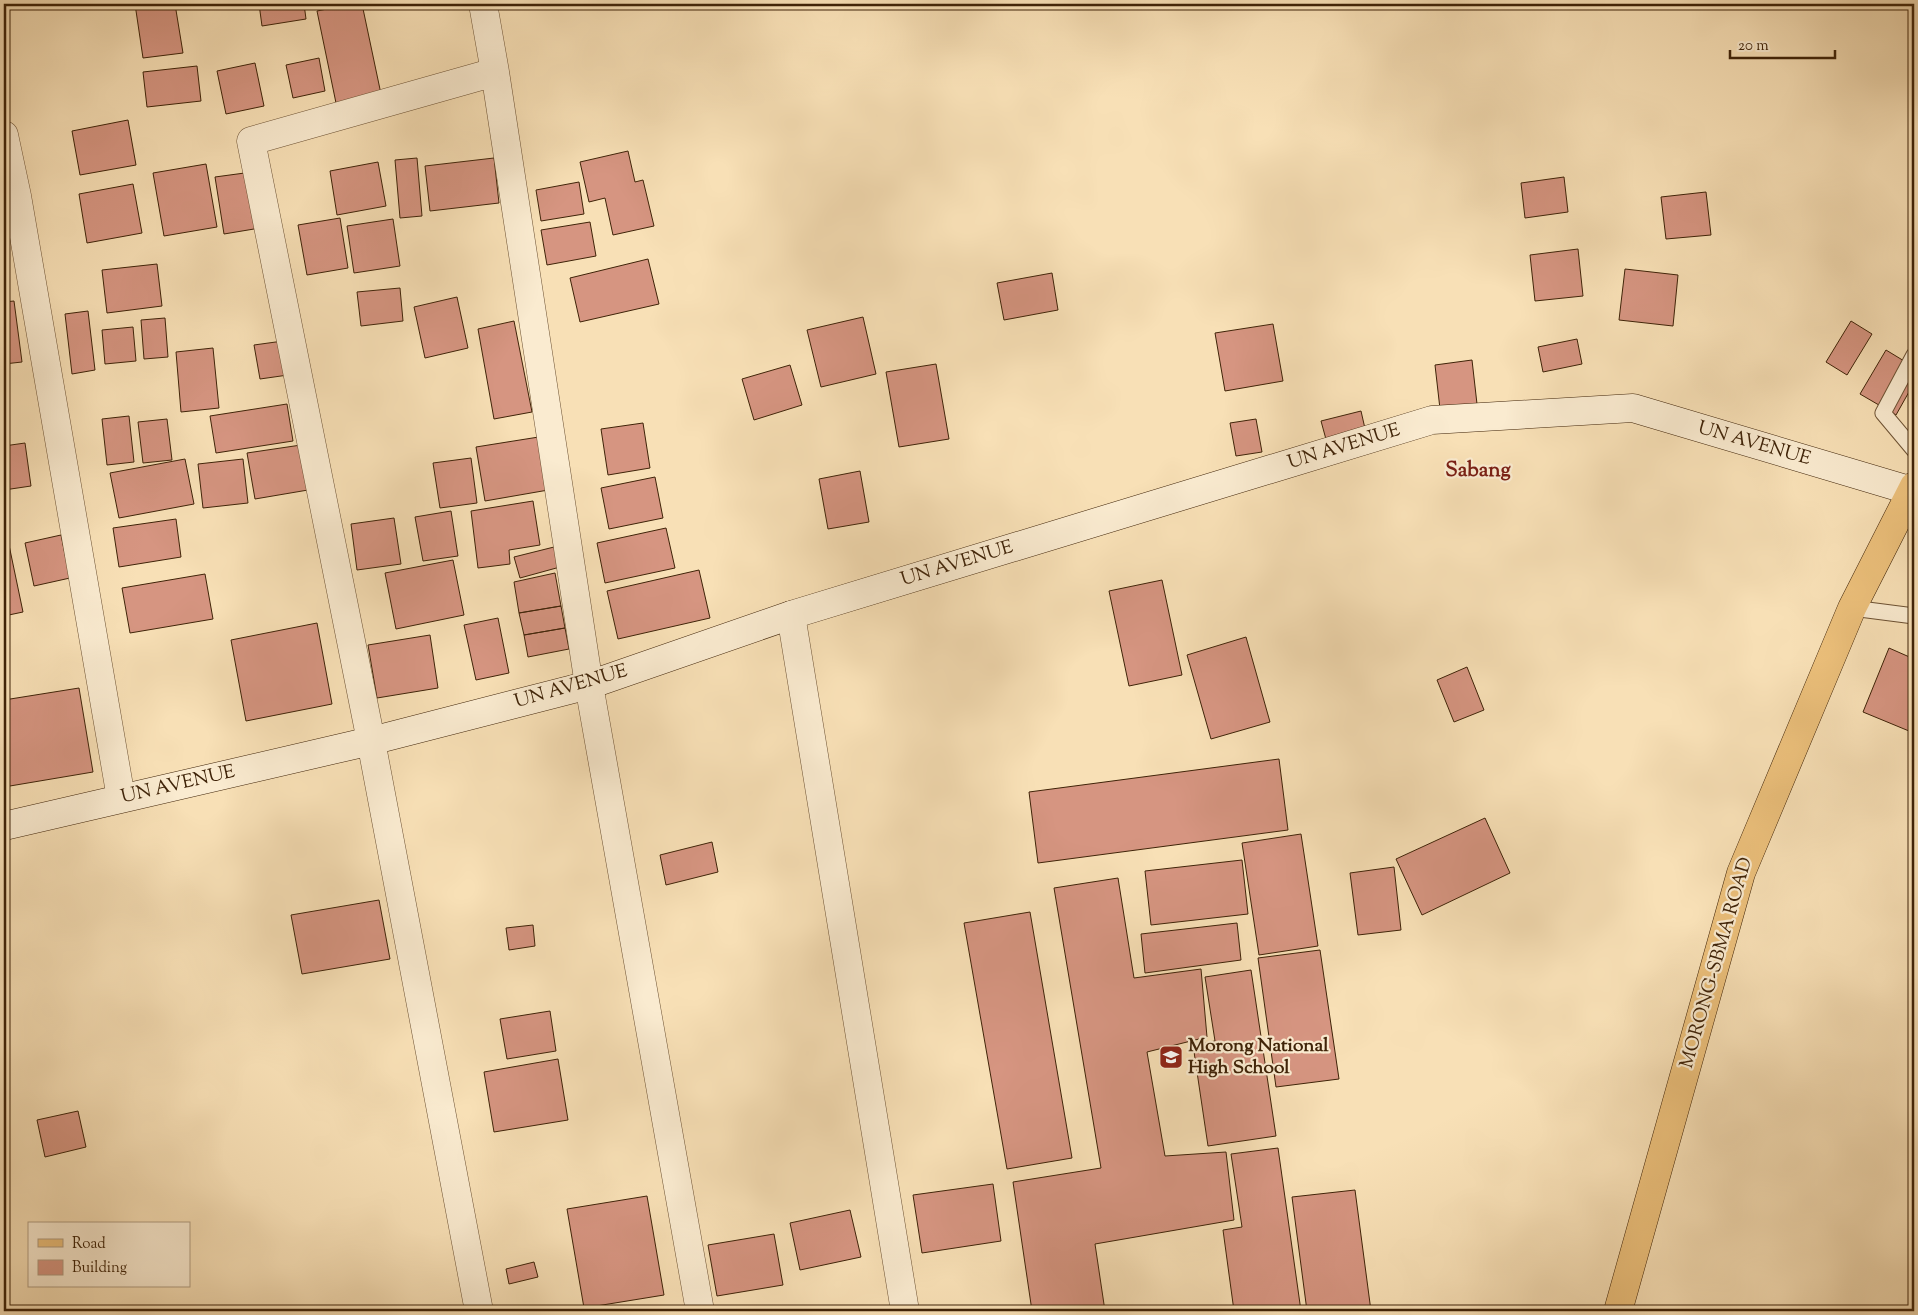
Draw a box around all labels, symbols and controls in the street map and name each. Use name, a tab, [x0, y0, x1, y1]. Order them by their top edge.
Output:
scale bar	[1730, 28, 1836, 60]
text: 20 m	[1738, 36, 1769, 57]
street label: UN AVENUE	[1694, 415, 1814, 473]
street label: UN AVENUE	[1284, 417, 1404, 477]
district label: Sabang	[1445, 456, 1512, 486]
street label: UN AVENUE	[897, 534, 1017, 594]
street label: UN AVENUE	[511, 658, 631, 716]
street label: UN AVENUE	[118, 759, 238, 811]
street label: MORONG-SBMA ROAD	[1674, 854, 1760, 1072]
place label: Morong National High School	[1188, 1033, 1329, 1082]
school or university icon: Morong National High School	[1158, 1044, 1184, 1070]
legend	[28, 1222, 190, 1288]
text: Road	[72, 1234, 106, 1255]
text: Building	[72, 1258, 127, 1279]

